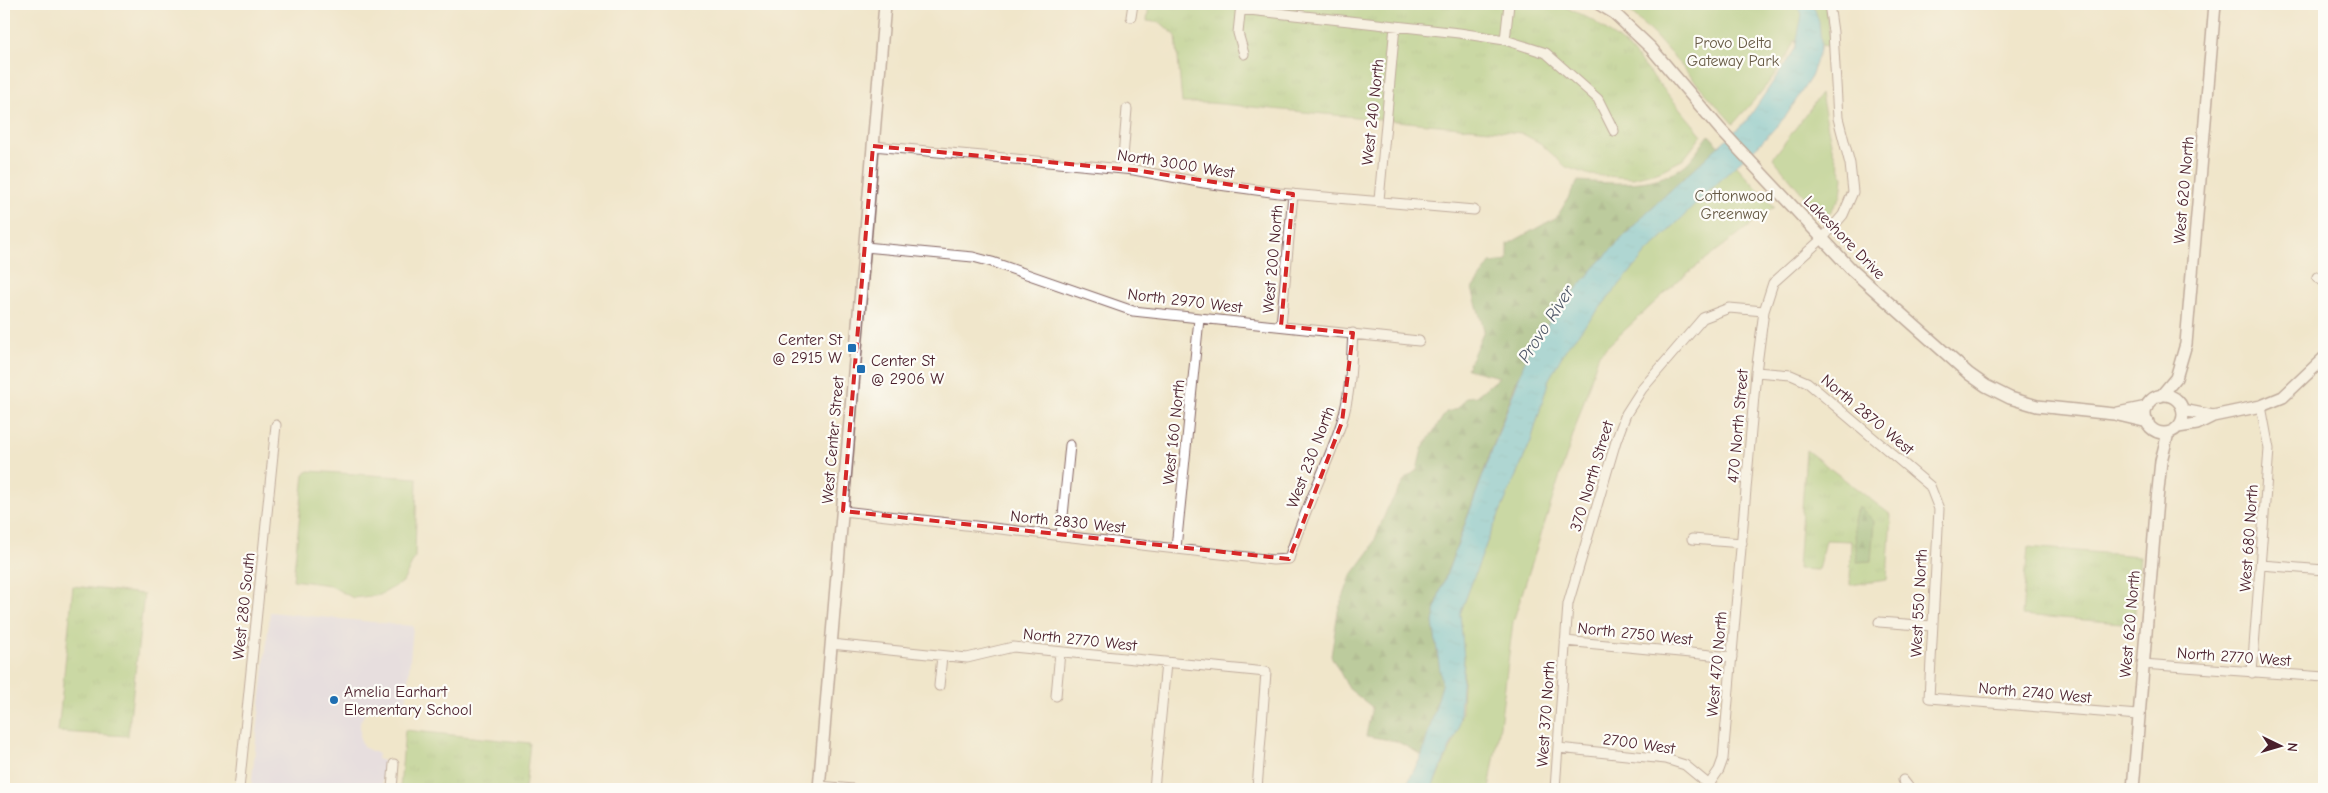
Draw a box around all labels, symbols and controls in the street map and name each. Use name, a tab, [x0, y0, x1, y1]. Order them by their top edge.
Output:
park label: Provo Delta Gateway Park	[1687, 34, 1780, 70]
street label: West 240 North	[1358, 58, 1388, 166]
street label: West 620 North	[2170, 136, 2198, 245]
street label: North 3000 West	[1116, 146, 1236, 182]
park label: Cottonwood Greenway	[1695, 187, 1773, 223]
street label: Lakeshore Drive	[1800, 192, 1889, 283]
street label: West 200 North	[1259, 204, 1287, 314]
water label: Provo River	[1514, 281, 1580, 367]
street label: North 2970 West	[1127, 285, 1244, 317]
place label: Center St @ 2915 W	[772, 331, 842, 367]
marker: Center St @ 2915 W	[846, 342, 858, 354]
place label: Center St @ 2906 W	[871, 352, 944, 388]
marker: Center St @ 2906 W	[855, 363, 867, 375]
street label: 470 North Street	[1724, 368, 1752, 484]
street label: North 2870 West	[1817, 371, 1918, 459]
street label: West Center Street	[818, 375, 848, 505]
street label: West 160 North	[1160, 378, 1188, 486]
street label: West 230 North	[1283, 404, 1339, 511]
street label: 370 North Street	[1567, 418, 1617, 534]
street label: West 680 North	[2236, 484, 2262, 593]
street label: North 2830 West	[1009, 507, 1127, 537]
street label: West 550 North	[1907, 548, 1931, 658]
street label: West 280 South	[229, 552, 259, 661]
street label: West 620 North	[2116, 570, 2144, 679]
street label: West 470 North	[1703, 610, 1731, 718]
street label: North 2750 West	[1576, 619, 1694, 649]
street label: North 2770 West	[1022, 625, 1138, 655]
street label: North 2770 West	[2176, 644, 2292, 670]
street label: West 370 North	[1533, 660, 1559, 768]
street label: North 2740 West	[1978, 679, 2093, 707]
place label: Amelia Earhart Elementary School	[344, 683, 472, 719]
marker: Amelia Earhart Elementary School	[328, 694, 340, 706]
north arrow	[2256, 720, 2306, 770]
street label: 2700 West	[1602, 730, 1677, 758]
text: N	[2284, 742, 2301, 752]

